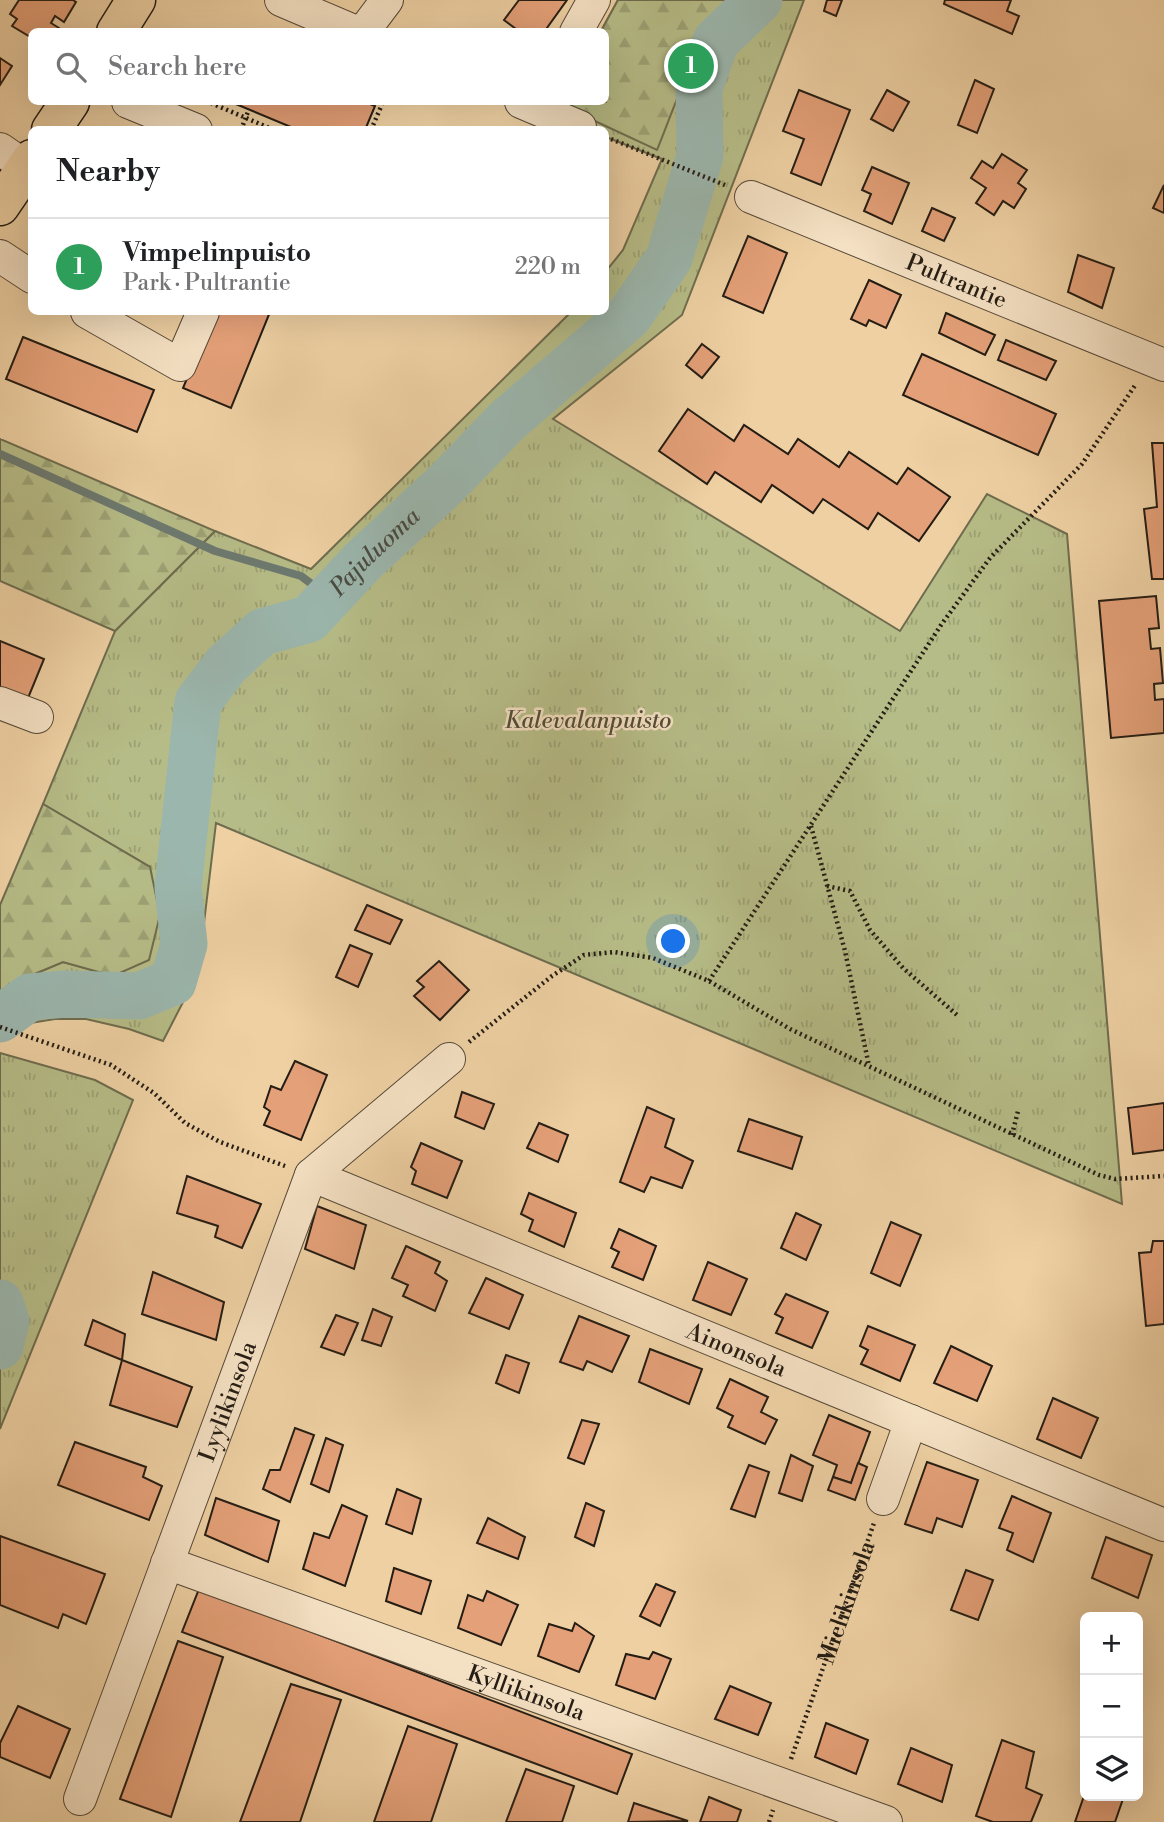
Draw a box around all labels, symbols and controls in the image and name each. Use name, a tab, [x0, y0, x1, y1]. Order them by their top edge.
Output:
search box	[28, 28, 609, 105]
pin: 1	[668, 40, 714, 92]
icon: search	[52, 48, 90, 86]
text: Search here	[108, 51, 247, 83]
text: Nearby	[56, 153, 160, 191]
text: Vimpelinpuisto	[123, 237, 311, 269]
street label: Pultrantie	[902, 249, 1011, 315]
text: 1	[73, 253, 85, 281]
text: 220 m	[515, 253, 581, 281]
text: Park · Pultrantie	[123, 269, 291, 297]
water label: Pajuluoma	[323, 501, 427, 604]
park label: Kalevalanpuisto	[505, 707, 671, 735]
your location	[656, 924, 690, 958]
street label: Ainonsola	[681, 1317, 791, 1384]
street label: Lyylikinsola	[193, 1337, 263, 1466]
street label: Mielikinsola	[812, 1537, 882, 1668]
map controls	[1080, 1612, 1143, 1801]
button: +	[1080, 1612, 1143, 1675]
street label: Kyllikinsola	[463, 1659, 589, 1728]
button: −	[1080, 1675, 1143, 1738]
button: layers	[1080, 1738, 1143, 1801]

